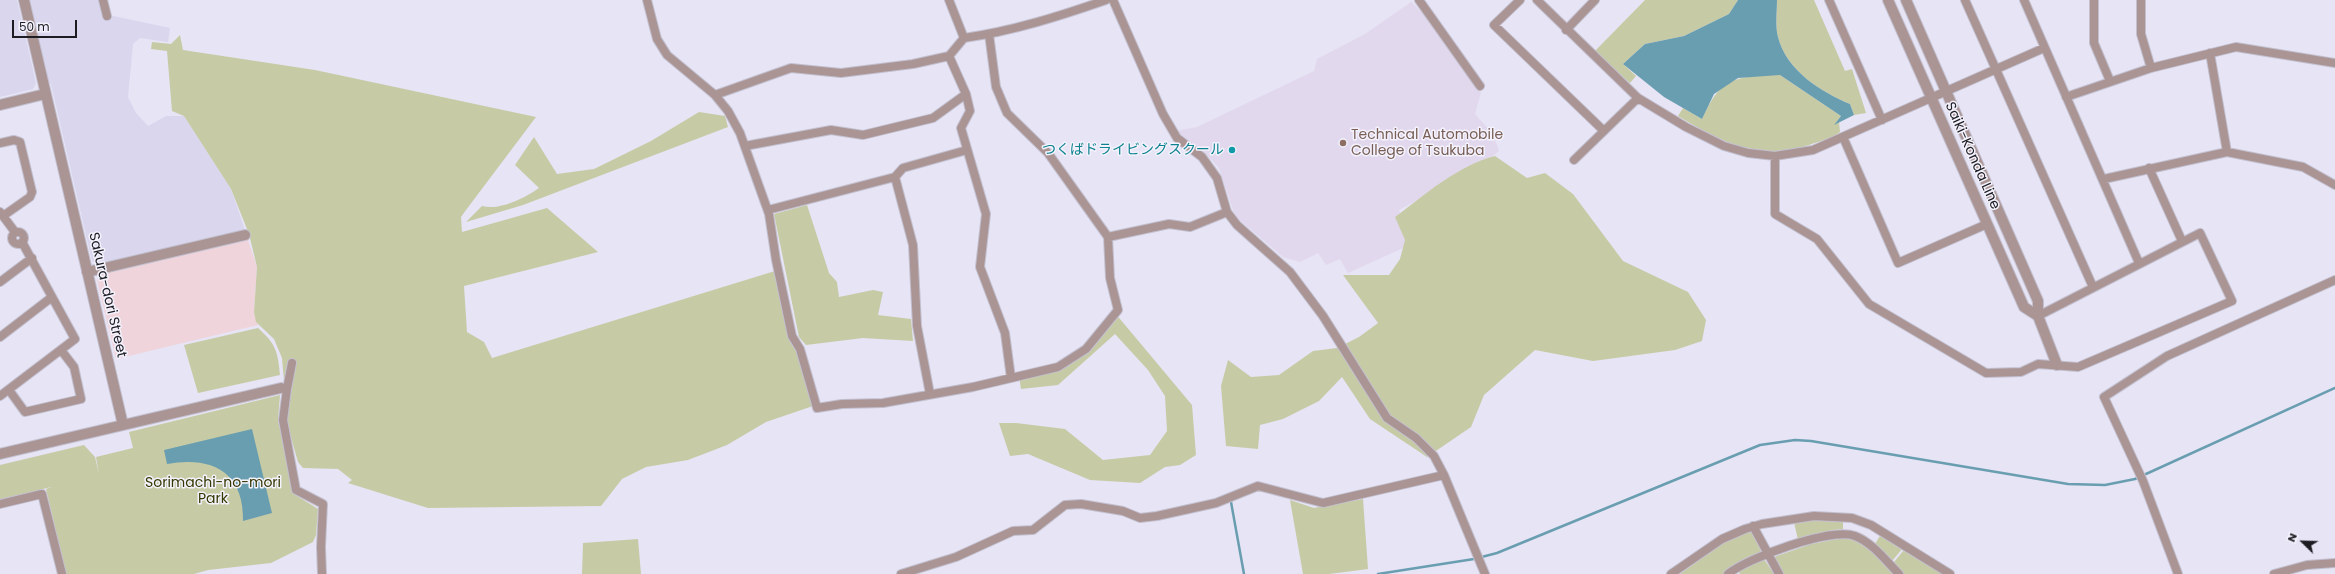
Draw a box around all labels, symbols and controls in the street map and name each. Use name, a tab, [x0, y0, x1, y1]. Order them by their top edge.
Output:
scale bar	[14, 12, 79, 38]
text: 50 m	[19, 18, 50, 35]
street label: Saiki-Konda Line	[1941, 100, 2003, 212]
place label: Technical Automobile College of Tsukuba	[1351, 127, 1503, 160]
marker: Technical Automobile College of Tsukuba	[1338, 138, 1348, 148]
place label: つくばドライビングスクール	[1042, 142, 1224, 158]
marker: つくばドライビングスクール	[1227, 145, 1237, 155]
street label: Sakura-dori Street	[84, 231, 130, 359]
park label: Sorimachi-no-mori Park	[145, 475, 281, 508]
north arrow	[2283, 522, 2323, 562]
text: N	[2283, 530, 2301, 544]

